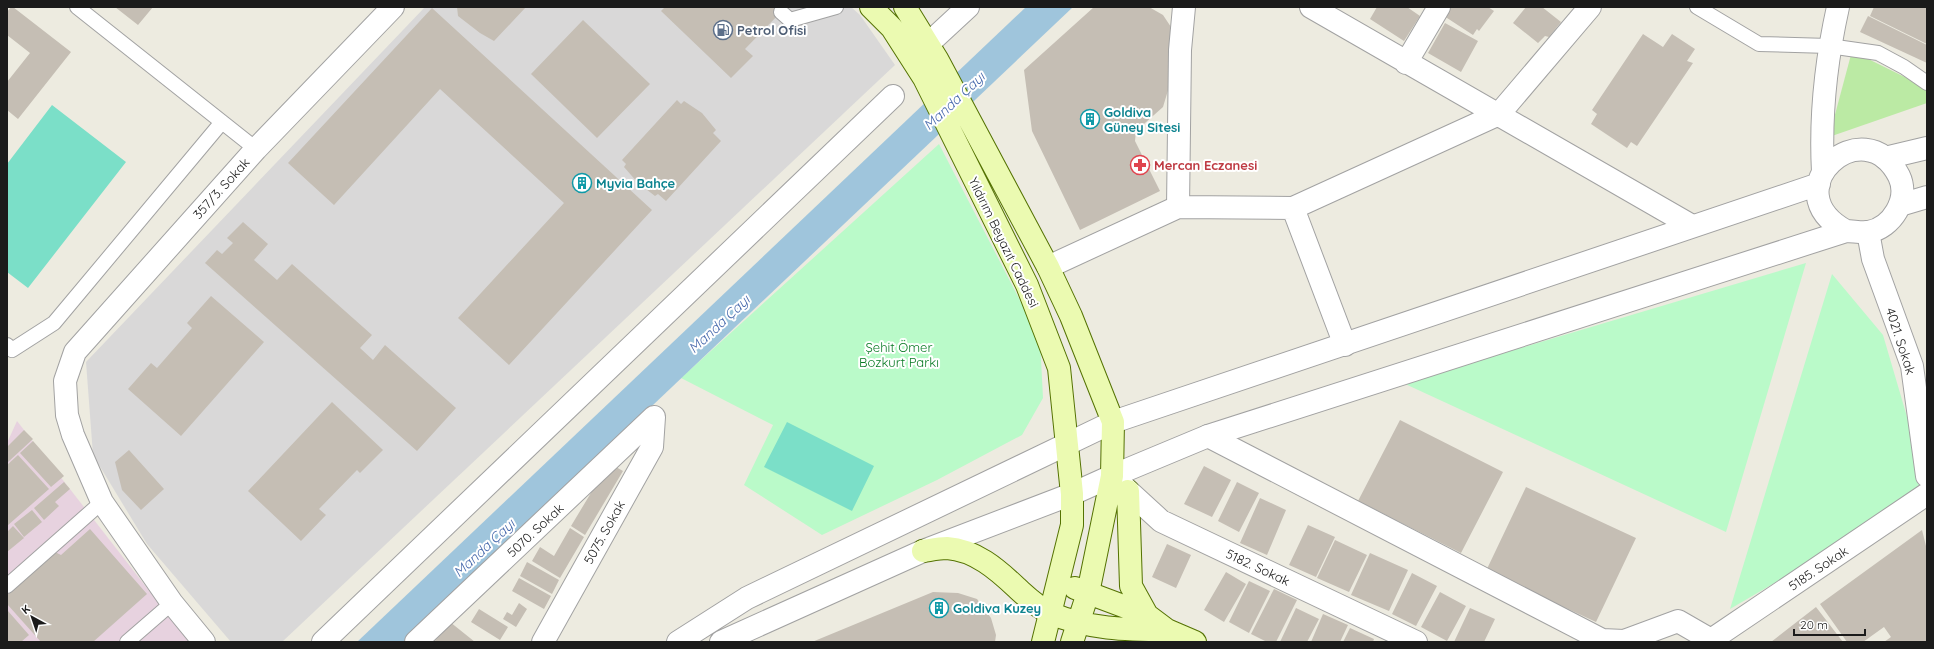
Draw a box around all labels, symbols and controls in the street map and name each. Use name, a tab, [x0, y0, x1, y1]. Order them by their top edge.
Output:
fuel station icon: Petrol Ofisi	[712, 19, 734, 41]
place label: Petrol Ofisi	[737, 22, 806, 38]
water label: Manda Çayı	[920, 67, 989, 134]
place label: Goldiva Güney Sitesi	[1104, 104, 1180, 135]
building icon: Goldiva Güney Sitesi	[1079, 108, 1101, 130]
street label: 357/3. Sokak	[189, 154, 253, 222]
pharmacy icon: Mercan Eczanesi	[1129, 154, 1151, 176]
place label: Mercan Eczanesi	[1154, 157, 1257, 173]
building icon: Myvia Bahçe	[571, 172, 593, 194]
street label: Yıldırım Beyazıt Caddesi	[965, 174, 1043, 310]
place label: Myvia Bahçe	[596, 175, 676, 191]
water label: Manda Çayı	[685, 290, 754, 357]
street label: 4021. Sokak	[1883, 306, 1919, 377]
park label: Şehit Ömer Bozkurt Parkı	[859, 339, 939, 370]
street label: 5075. Sokak	[580, 497, 628, 567]
street label: 5070. Sokak	[503, 500, 567, 560]
water label: Manda Çayı	[450, 514, 519, 581]
street label: 5185. Sokak	[1785, 542, 1851, 594]
street label: 5182. Sokak	[1223, 545, 1293, 589]
north arrow	[12, 597, 52, 637]
building icon: Goldiva Kuzey	[928, 597, 950, 619]
place label: Goldiva Kuzey	[953, 600, 1041, 616]
text: K	[18, 602, 33, 617]
scale bar	[1794, 611, 1865, 637]
text: 20 m	[1800, 617, 1828, 632]

